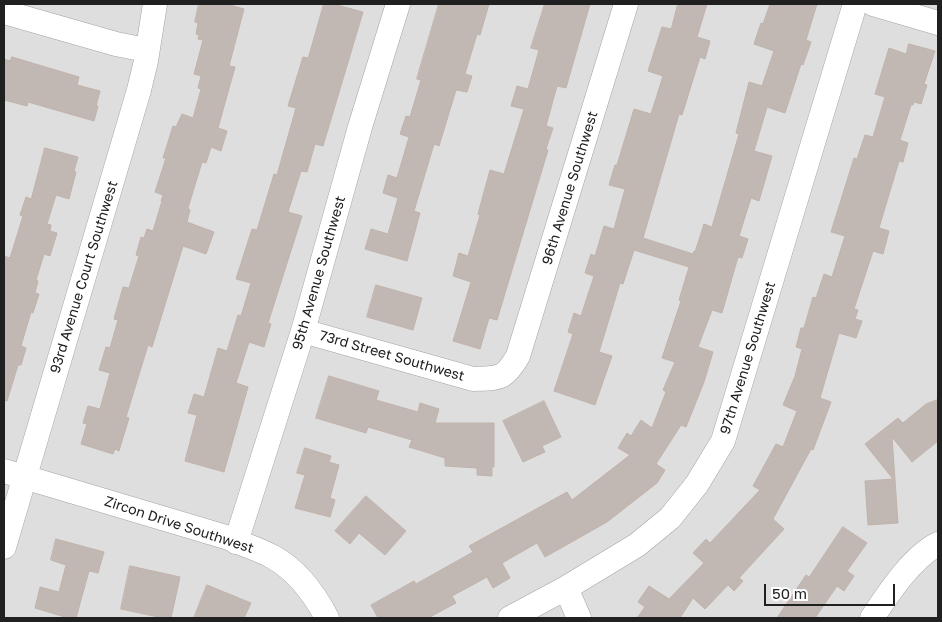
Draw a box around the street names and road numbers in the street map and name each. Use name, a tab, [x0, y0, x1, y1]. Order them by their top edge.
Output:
street label: 96th Avenue Southwest	[539, 109, 601, 267]
street label: 93rd Avenue Court Southwest	[47, 179, 121, 375]
street label: 95th Avenue Southwest	[289, 194, 349, 352]
street label: 97th Avenue Southwest	[717, 280, 779, 436]
street label: 73rd Street Southwest	[317, 327, 467, 385]
street label: Zircon Drive Southwest	[102, 493, 256, 557]

